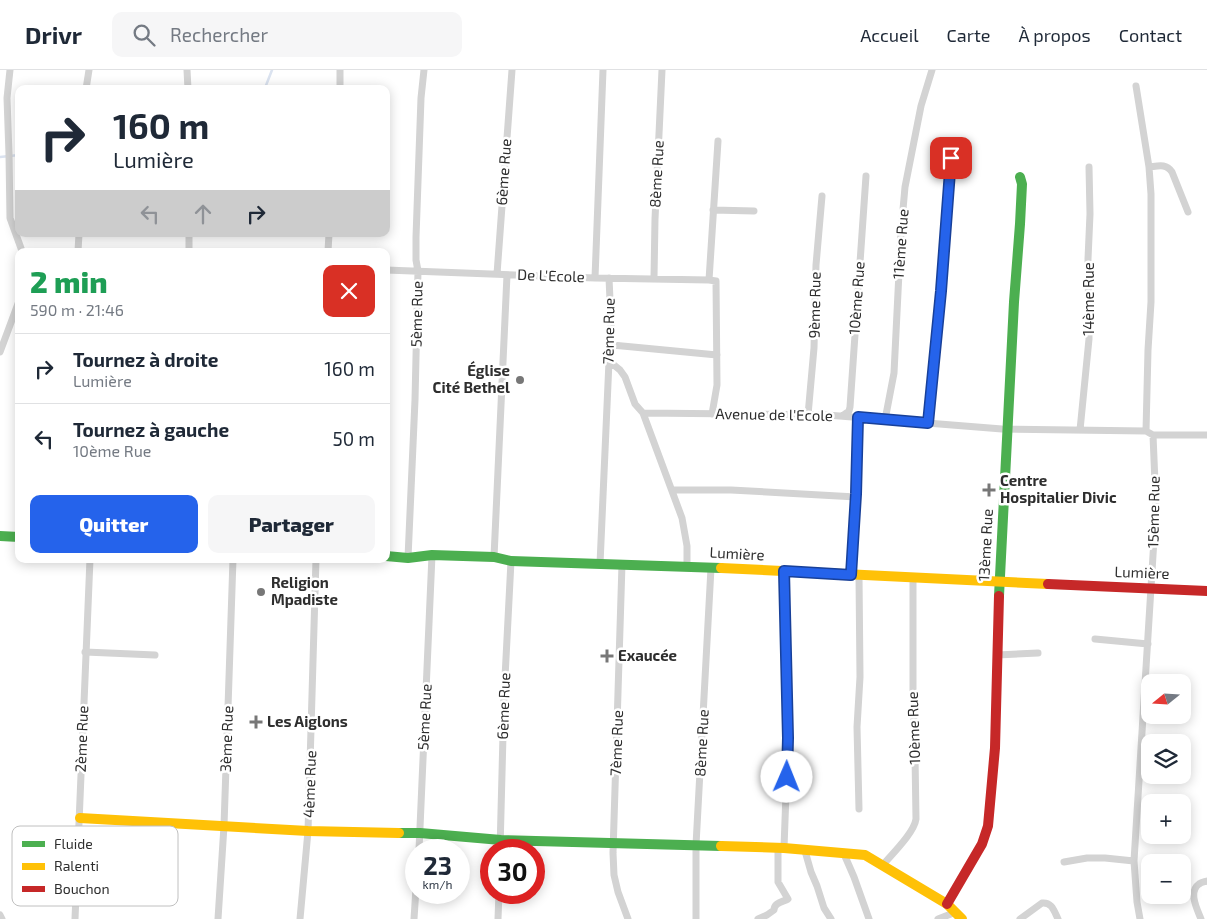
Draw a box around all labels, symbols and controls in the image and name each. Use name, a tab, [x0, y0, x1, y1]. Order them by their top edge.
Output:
search box	[112, 12, 462, 57]
text: Drivr	[25, 20, 82, 49]
icon: search	[130, 21, 158, 49]
text: Rechercher	[170, 23, 268, 46]
text: Accueil	[860, 24, 919, 46]
text: Carte	[947, 24, 990, 46]
text: À propos	[1018, 24, 1091, 46]
text: Contact	[1119, 24, 1182, 46]
text: 160 m	[113, 104, 209, 146]
icon: right	[30, 105, 95, 170]
pin	[930, 137, 972, 179]
street label: 6ème Rue	[492, 138, 514, 206]
street label: 8ème Rue	[645, 140, 667, 208]
icon: arrive	[937, 144, 965, 172]
text: Lumière	[113, 146, 194, 172]
icon: left	[136, 200, 164, 228]
icon: ahead	[189, 200, 217, 228]
icon: right	[242, 200, 270, 228]
street label: 11ème Rue	[889, 208, 911, 280]
street label: 10ème Rue	[844, 261, 868, 335]
street label: 14ème Rue	[1079, 262, 1097, 336]
text: 2 min	[30, 263, 108, 299]
button: close	[323, 265, 375, 317]
street label: De L'Ecole	[517, 265, 585, 285]
street label: 9ème Rue	[804, 271, 824, 339]
street label: 5ème Rue	[406, 281, 426, 347]
street label: 7ème Rue	[598, 298, 618, 364]
text: 590 m · 21:46	[30, 300, 124, 319]
text: Tournez à droite	[73, 348, 219, 371]
icon: right	[30, 355, 58, 383]
text: 160 m	[324, 357, 375, 380]
place label: Église Cité Bethel	[433, 360, 510, 396]
text: Lumière	[73, 371, 132, 390]
marker: Église Cité Bethel	[514, 374, 526, 386]
street label: Avenue de l'Ecole	[715, 404, 833, 424]
text: Tournez à gauche	[73, 418, 229, 441]
icon: left	[30, 425, 58, 453]
text: 50 m	[332, 427, 375, 450]
text: 10ème Rue	[73, 441, 151, 460]
place label: Centre Hospitalier Divic	[1000, 471, 1117, 506]
street label: 15ème Rue	[1143, 476, 1163, 548]
marker: Centre Hospitalier Divic	[982, 483, 996, 497]
button: Quitter	[30, 495, 198, 553]
button: Partager	[208, 495, 375, 553]
street label: 13ème Rue	[974, 508, 996, 582]
street label: Lumière	[709, 543, 765, 563]
street label: Lumière	[1114, 562, 1170, 582]
place label: Religion Mpadiste	[271, 573, 338, 608]
marker: Religion Mpadiste	[255, 586, 267, 598]
place label: Exaucée	[618, 646, 677, 664]
marker: Exaucée	[600, 649, 614, 663]
street label: 6ème Rue	[493, 672, 513, 740]
north arrow	[1141, 674, 1191, 724]
map controls	[1141, 674, 1191, 904]
street label: 5ème Rue	[413, 683, 435, 751]
street label: 10ème Rue	[903, 691, 923, 765]
street label: 2ème Rue	[71, 705, 91, 773]
street label: 3ème Rue	[216, 705, 236, 773]
street label: 8ème Rue	[690, 709, 712, 777]
street label: 7ème Rue	[606, 710, 626, 776]
place label: Les Aiglons	[267, 712, 348, 730]
marker: Les Aiglons	[249, 715, 263, 729]
button: layers	[1141, 734, 1191, 784]
street label: 4ème Rue	[299, 750, 319, 818]
position arrow	[760, 750, 812, 802]
button: +	[1141, 794, 1191, 844]
legend	[12, 826, 178, 906]
text: Fluide	[54, 835, 93, 852]
speed limit sign: 30	[480, 839, 545, 904]
text: 23	[423, 850, 452, 880]
button: −	[1141, 854, 1191, 904]
text: Ralenti	[54, 857, 99, 874]
text: km/h	[423, 877, 452, 891]
text: Bouchon	[54, 880, 110, 897]

